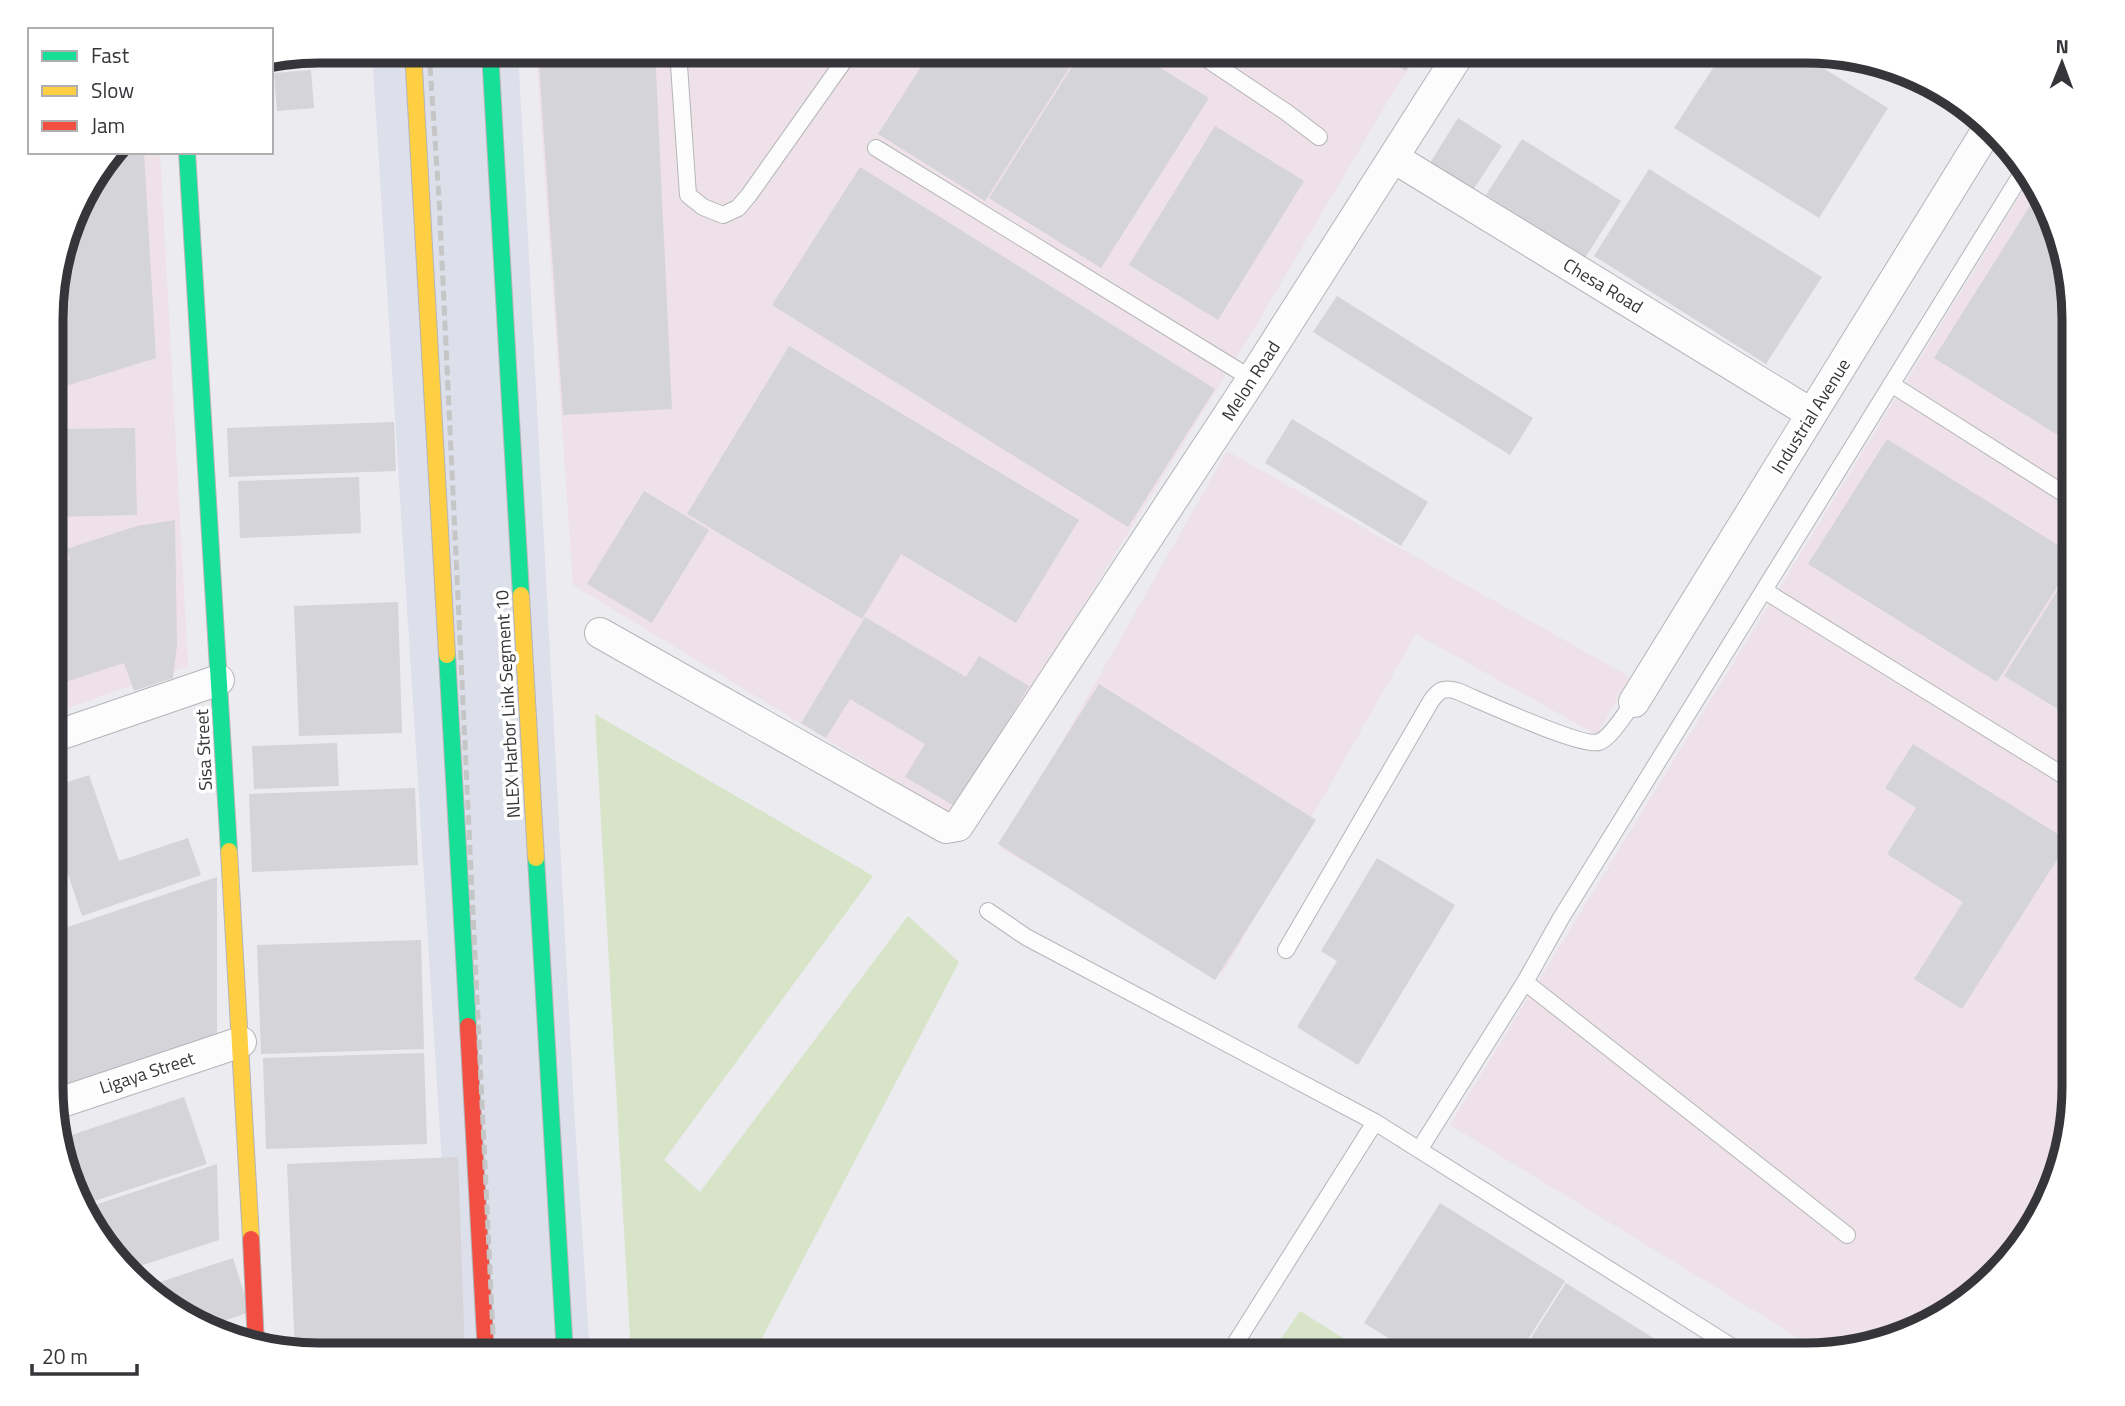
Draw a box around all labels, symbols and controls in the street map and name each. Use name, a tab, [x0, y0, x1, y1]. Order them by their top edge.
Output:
legend	[28, 28, 273, 154]
north arrow	[2027, 28, 2097, 98]
text: N	[2055, 31, 2069, 60]
text: Fast	[91, 39, 130, 71]
text: Slow	[91, 74, 134, 106]
text: Jam	[91, 109, 125, 141]
street label: Chesa Road	[1558, 251, 1648, 320]
street label: Melon Road	[1215, 335, 1287, 426]
street label: Industrial Avenue	[1764, 353, 1857, 479]
street label: NLEX Harbor Link Segment 10	[488, 589, 527, 819]
street label: Sisa Street	[188, 708, 219, 791]
street label: Ligaya Street	[96, 1044, 199, 1101]
scale bar	[32, 1332, 136, 1376]
text: 20 m	[42, 1340, 88, 1372]

